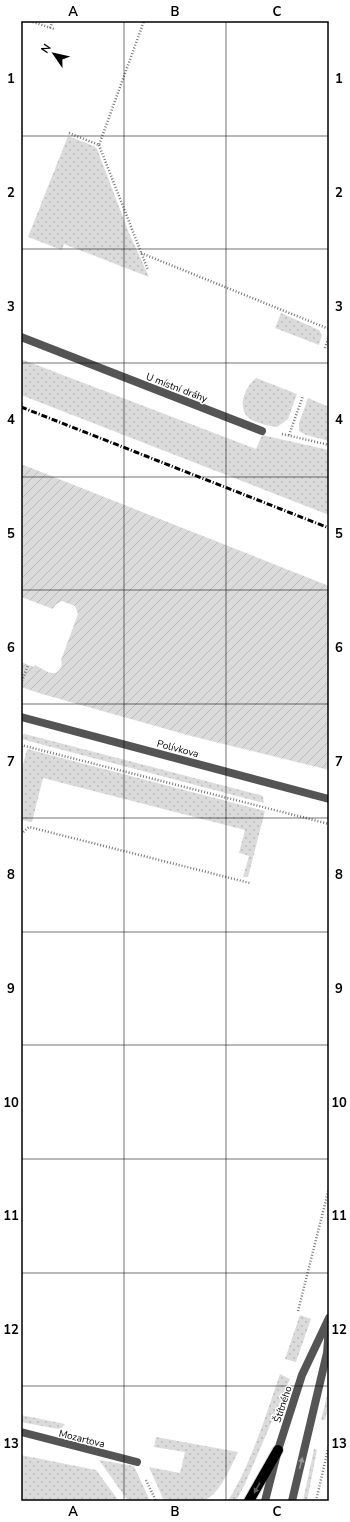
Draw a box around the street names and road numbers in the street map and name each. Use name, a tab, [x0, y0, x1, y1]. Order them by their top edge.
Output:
street label: U místní dráhy	[144, 370, 210, 406]
street label: Polívkova	[155, 737, 200, 761]
street label: Štítného	[270, 1384, 296, 1424]
street label: Mozartova	[57, 1426, 106, 1451]

